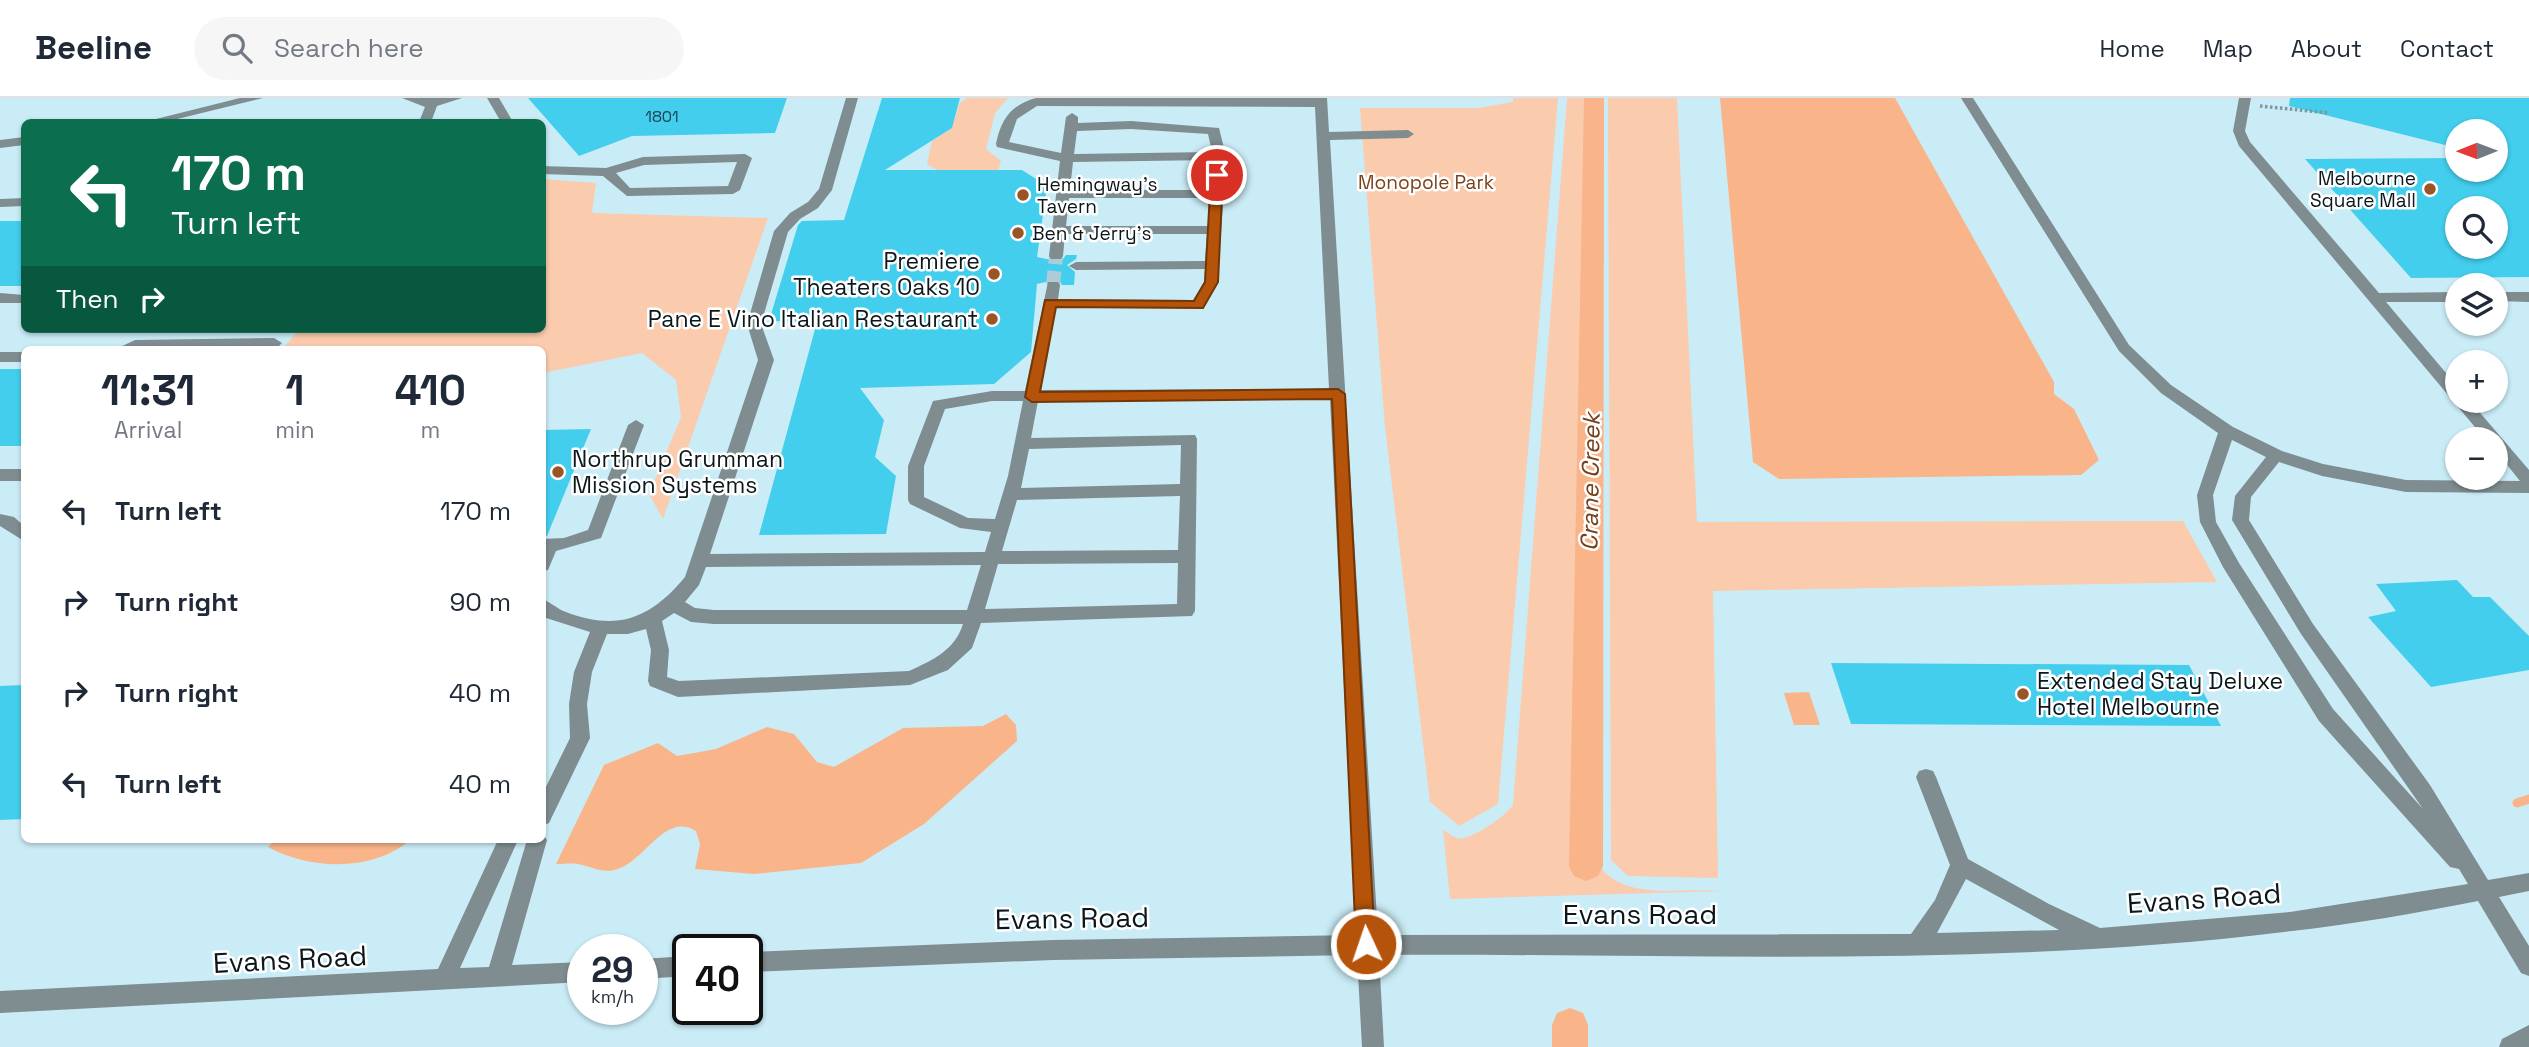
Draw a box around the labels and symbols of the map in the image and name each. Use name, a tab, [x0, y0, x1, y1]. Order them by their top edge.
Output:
house number: 1801	[645, 106, 679, 127]
north arrow	[2445, 119, 2508, 182]
pin	[1187, 145, 1247, 205]
place label: Melbourne Square Mall	[2310, 166, 2416, 213]
park label: Monopole Park	[1358, 170, 1494, 195]
place label: Hemingway's Tavern	[1037, 172, 1158, 219]
marker: Melbourne Square Mall	[2422, 181, 2438, 197]
marker: Hemingway's Tavern	[1015, 187, 1031, 203]
place label: Ben & Jerry's	[1032, 221, 1151, 246]
marker: Ben & Jerry's	[1010, 225, 1026, 241]
place label: Premiere Theaters Oaks 10	[793, 246, 980, 302]
marker: Premiere Theaters Oaks 10	[986, 266, 1002, 282]
place label: Pane E Vino Italian Restaurant	[648, 304, 978, 334]
marker: Pane E Vino Italian Restaurant	[984, 311, 1000, 327]
water label: Crane Creek	[1573, 410, 1607, 551]
place label: Northrup Grumman Mission Systems	[572, 444, 783, 500]
marker: Northrup Grumman Mission Systems	[550, 464, 566, 480]
place label: Extended Stay Deluxe Hotel Melbourne	[2037, 666, 2283, 722]
marker: Extended Stay Deluxe Hotel Melbourne	[2015, 686, 2031, 702]
street label: Evans Road	[2126, 875, 2282, 921]
street label: Evans Road	[1563, 896, 1717, 932]
street label: Evans Road	[995, 899, 1149, 937]
position arrow	[1329, 907, 1403, 981]
speed limit sign: 40	[672, 934, 763, 1025]
street label: Evans Road	[212, 937, 368, 981]

